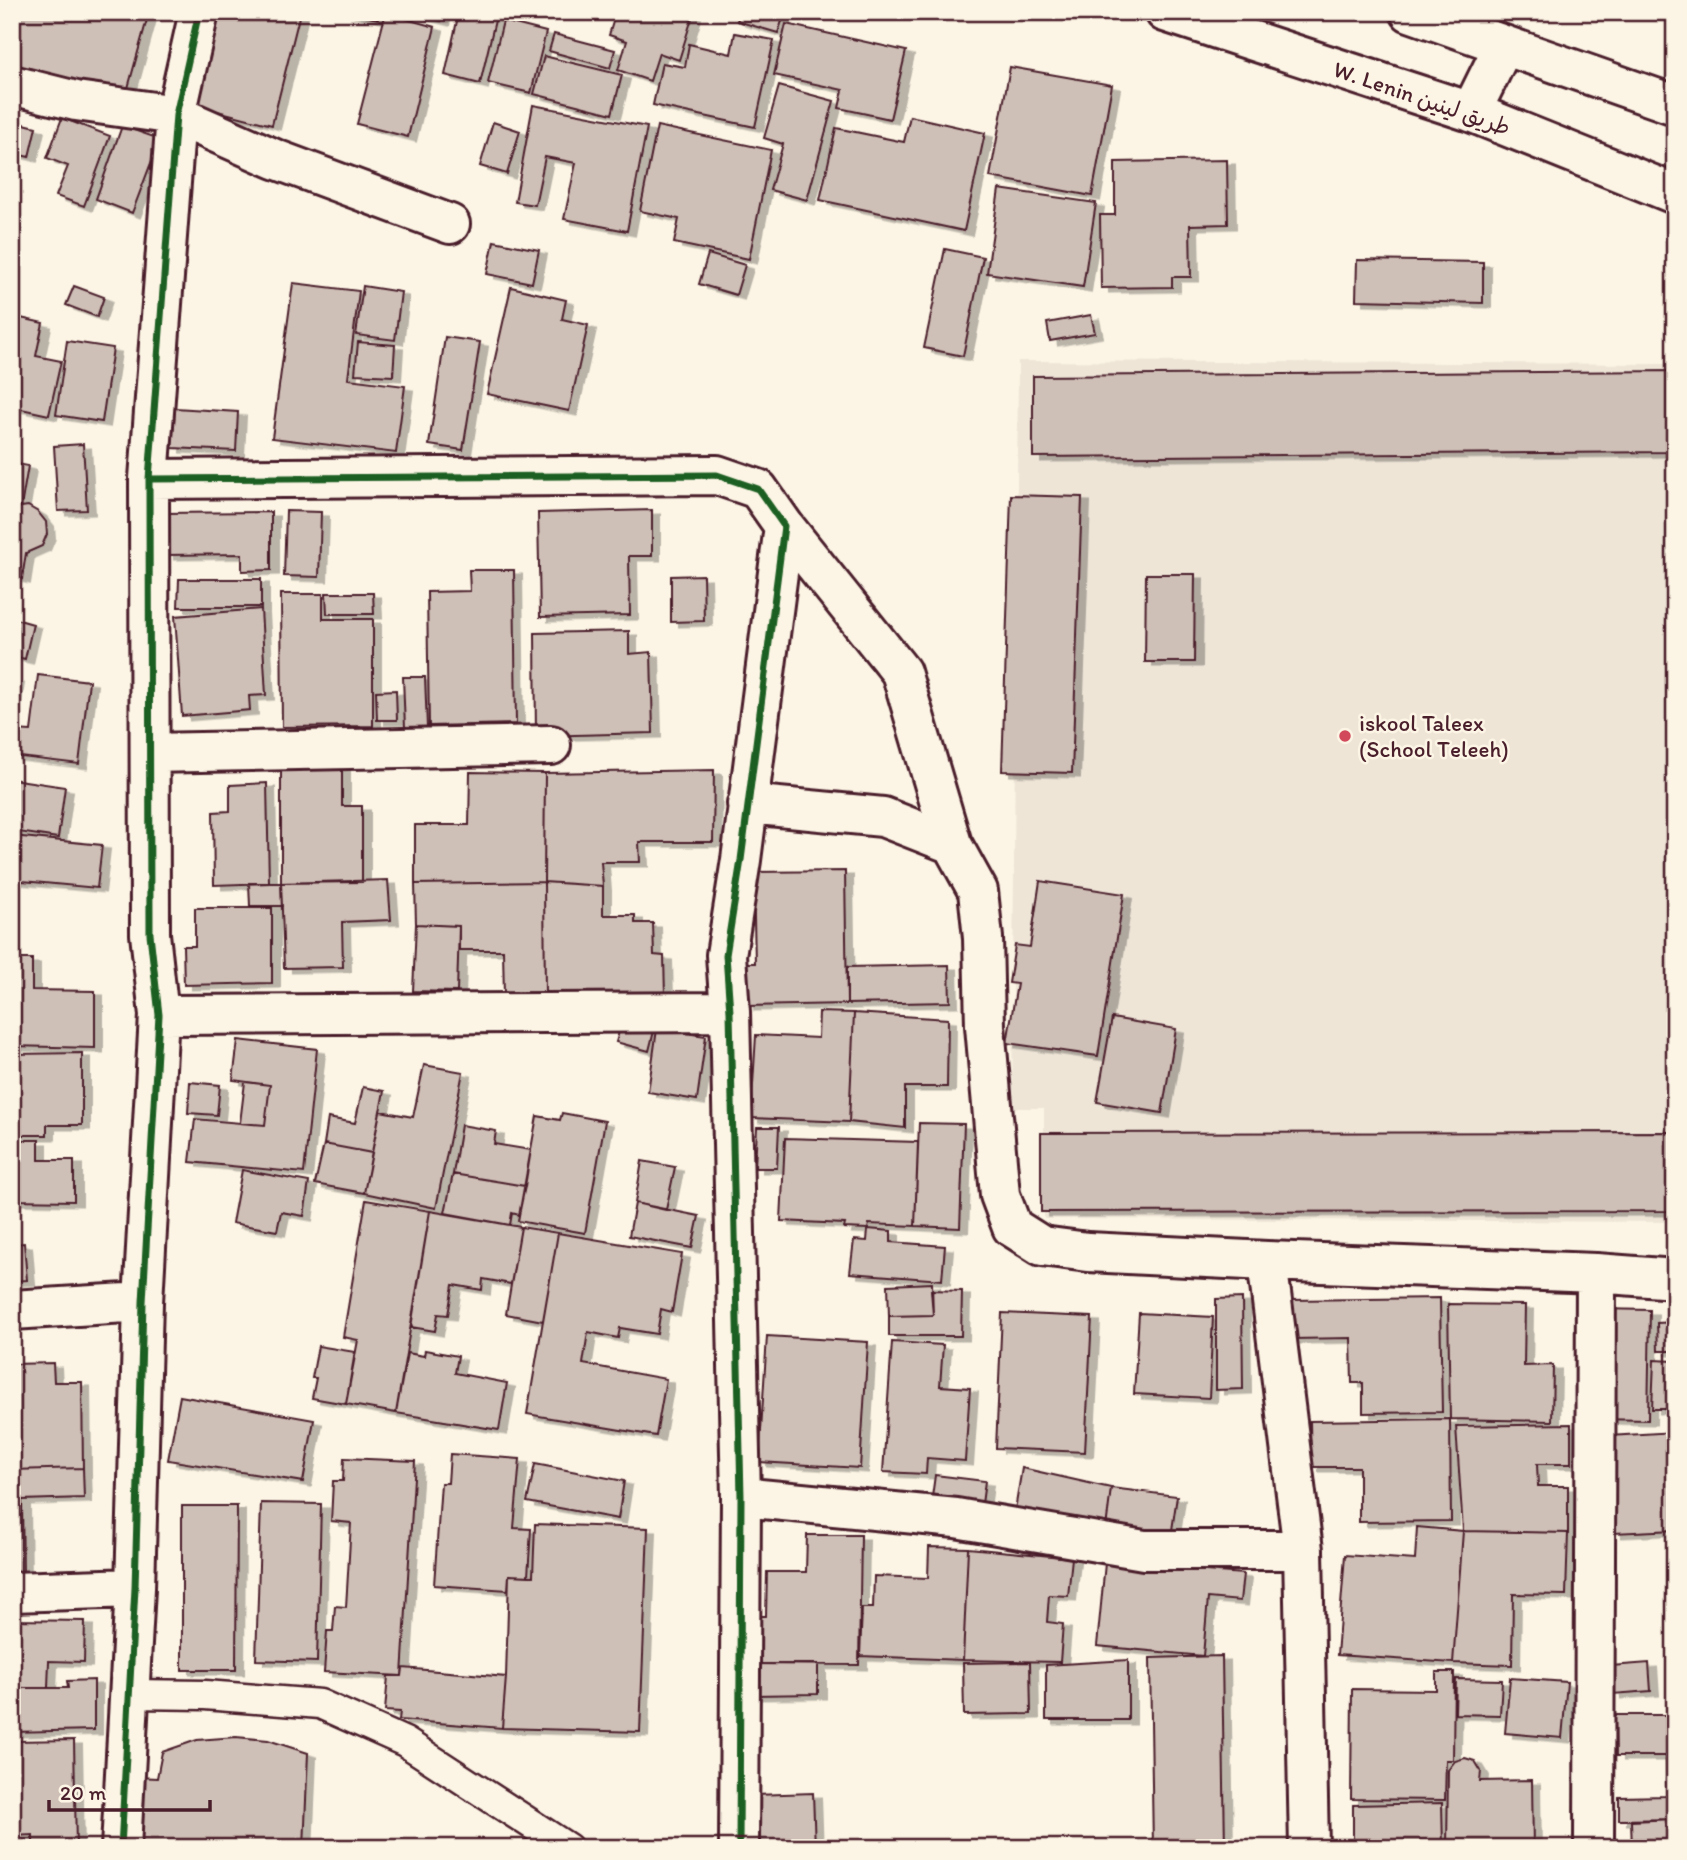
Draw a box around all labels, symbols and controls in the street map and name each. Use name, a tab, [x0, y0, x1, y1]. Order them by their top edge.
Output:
street label: W. Lenin طريق لينين	[1330, 55, 1514, 141]
place label: iskool Taleex (School Teleeh)	[1359, 709, 1509, 763]
marker: iskool Taleex (School Teleeh)	[1337, 728, 1353, 744]
scale bar	[49, 1769, 210, 1813]
text: 20 m	[60, 1780, 107, 1805]

